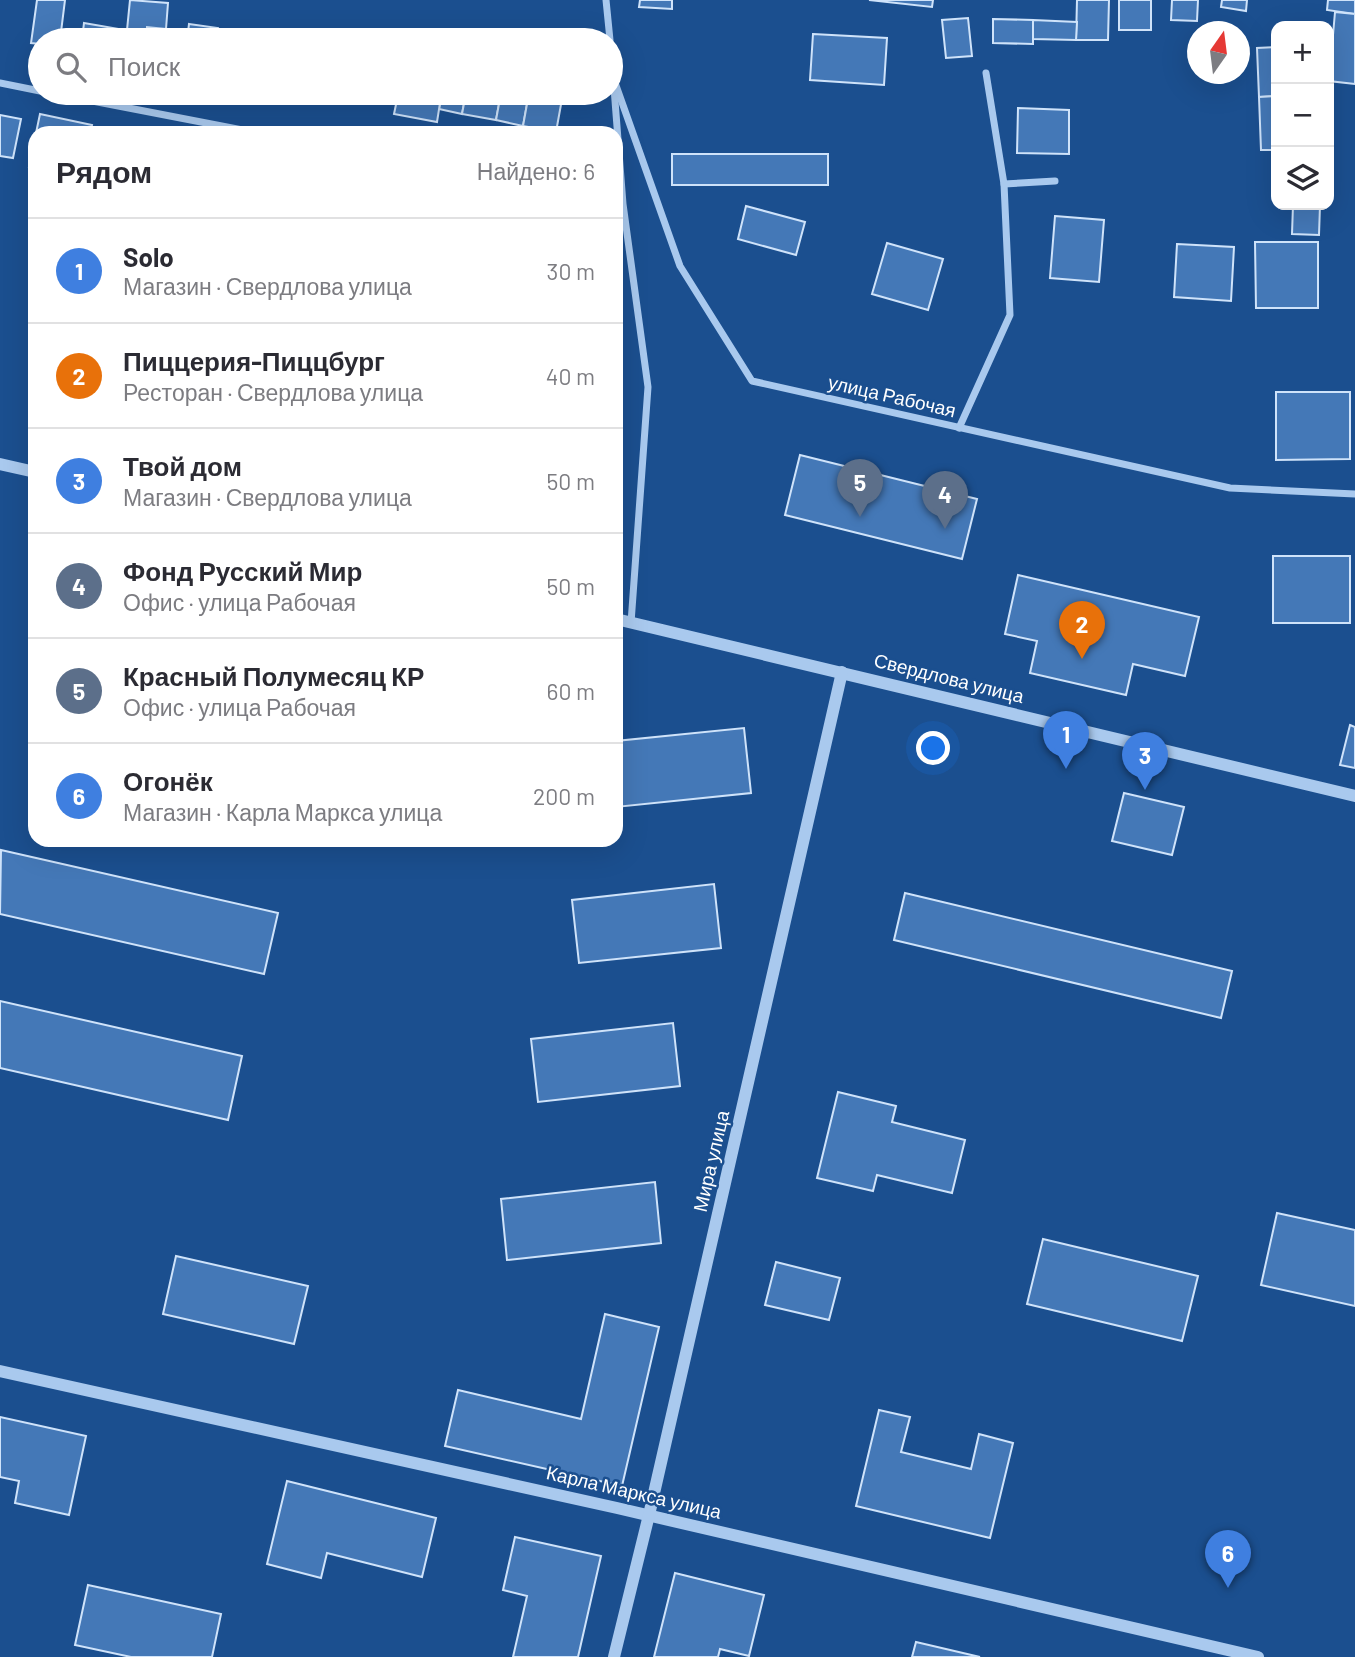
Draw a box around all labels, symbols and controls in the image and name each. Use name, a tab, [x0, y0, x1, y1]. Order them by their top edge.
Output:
north arrow	[1187, 21, 1250, 84]
map controls	[1271, 21, 1334, 210]
button: +	[1271, 21, 1334, 84]
search box	[28, 28, 623, 105]
icon: search	[52, 48, 90, 86]
text: Поиск	[108, 50, 180, 81]
button: −	[1271, 84, 1334, 147]
button: layers	[1271, 147, 1334, 210]
text: Рядом	[56, 153, 152, 189]
text: Найдено: 6	[477, 157, 595, 185]
text: Solo	[123, 241, 174, 272]
text: 1	[75, 257, 83, 285]
text: 30 m	[547, 257, 595, 285]
text: Магазин · Свердлова улица	[123, 272, 412, 300]
text: Пиццерия-Пиццбург	[123, 345, 385, 376]
text: 2	[73, 362, 85, 390]
text: 40 m	[546, 362, 595, 390]
street label: улица Рабочая	[826, 370, 958, 421]
text: Ресторан · Свердлова улица	[123, 378, 423, 406]
text: Твой дом	[123, 450, 242, 481]
pin: 5	[837, 459, 883, 517]
text: 3	[73, 467, 85, 495]
text: 50 m	[547, 467, 595, 495]
pin: 4	[922, 471, 968, 529]
text: Магазин · Свердлова улица	[123, 483, 412, 511]
text: Фонд Русский Мир	[123, 555, 362, 586]
text: 4	[72, 572, 86, 600]
text: 50 m	[547, 572, 595, 600]
text: Офис · улица Рабочая	[123, 588, 356, 616]
pin: 2	[1059, 601, 1105, 659]
street label: Свердлова улица	[872, 648, 1027, 707]
text: Красный Полумесяц КР	[123, 660, 424, 691]
text: 5	[73, 677, 85, 705]
text: 60 m	[547, 677, 595, 705]
text: Офис · улица Рабочая	[123, 693, 356, 721]
pin: 1	[1043, 711, 1089, 769]
your location	[916, 731, 950, 765]
pin: 3	[1122, 732, 1168, 790]
text: Огонёк	[123, 765, 213, 796]
text: 6	[73, 782, 85, 810]
text: 200 m	[533, 782, 595, 810]
text: Магазин · Карла Маркса улица	[123, 798, 442, 826]
street label: Мира улица	[688, 1107, 733, 1214]
street label: Карла Маркса улица	[544, 1460, 724, 1523]
pin: 6	[1205, 1530, 1251, 1588]

